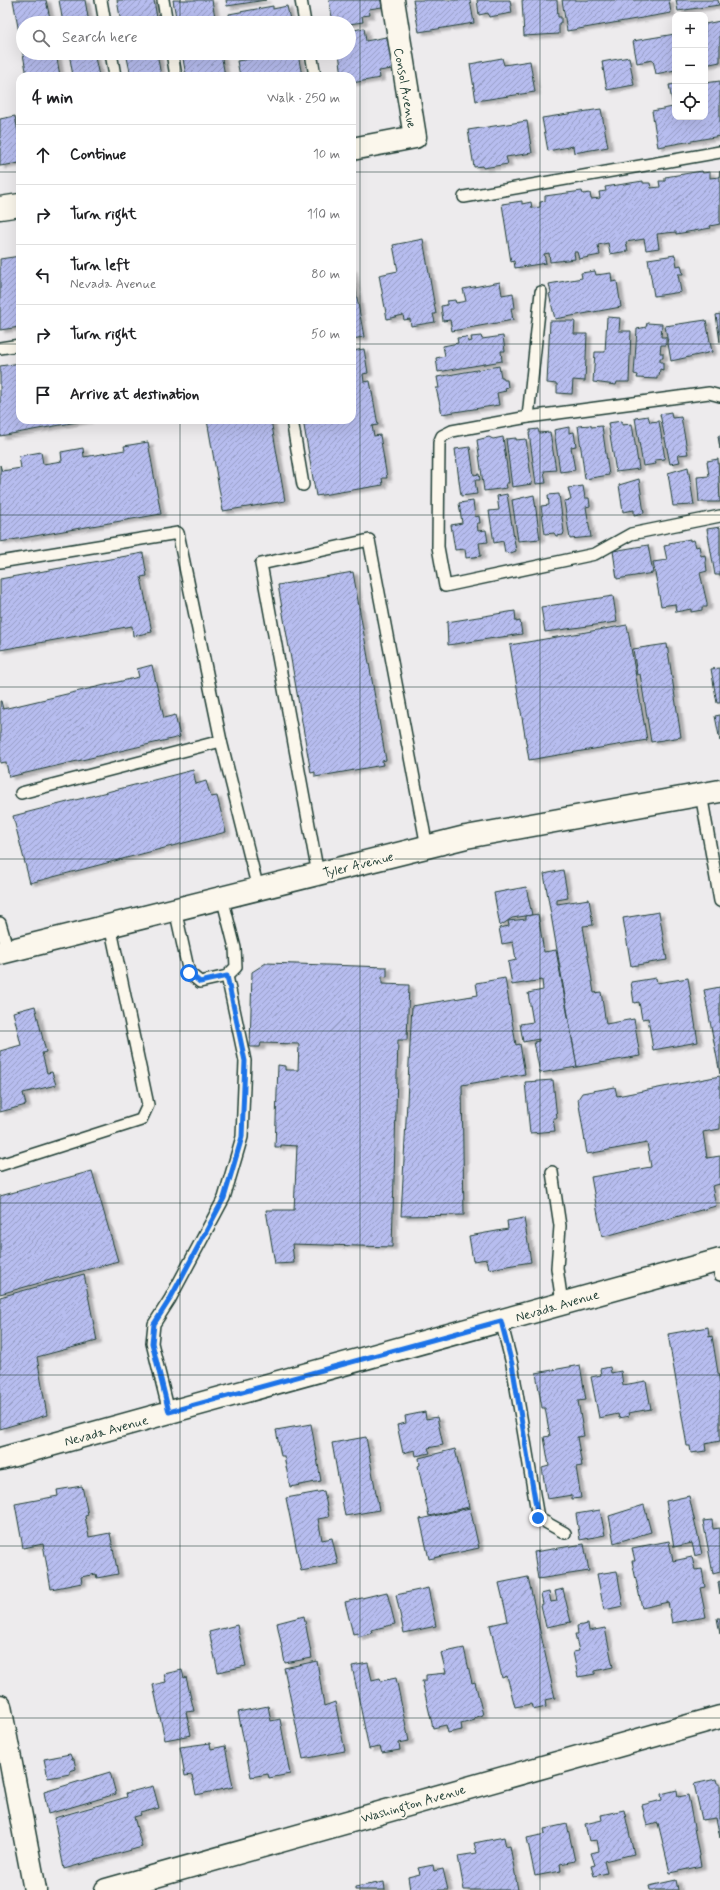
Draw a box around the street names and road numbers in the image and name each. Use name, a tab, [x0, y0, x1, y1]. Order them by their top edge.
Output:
street label: Consol Avenue	[389, 47, 420, 130]
street label: Tyler Avenue	[321, 848, 396, 882]
street label: Nevada Avenue	[514, 1286, 601, 1326]
street label: Nevada Avenue	[63, 1412, 150, 1451]
street label: Washington Avenue	[359, 1781, 468, 1829]

